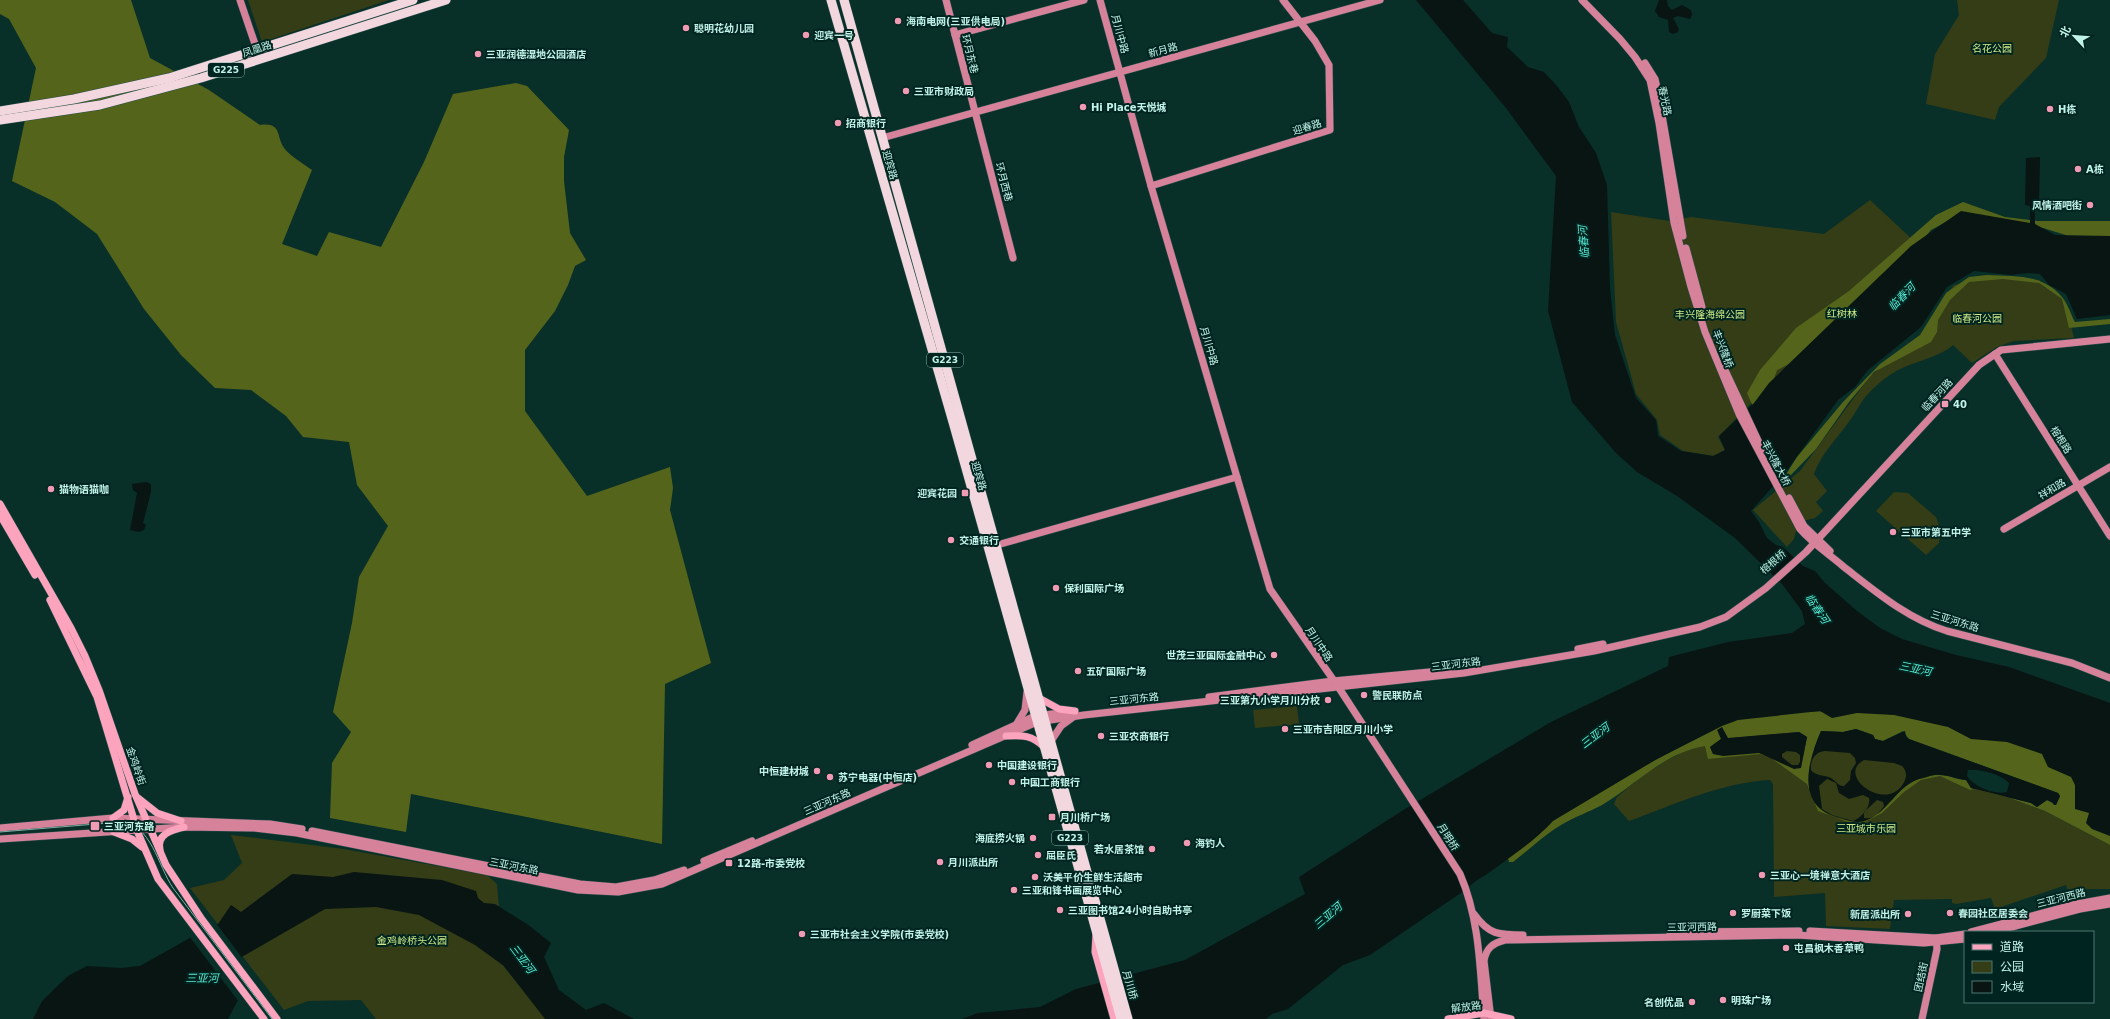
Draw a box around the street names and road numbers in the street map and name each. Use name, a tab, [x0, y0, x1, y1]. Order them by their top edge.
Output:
street label: 月川中路	[1110, 13, 1130, 55]
street label: 环月东巷	[960, 33, 980, 75]
street label: 凤凰路	[241, 39, 273, 59]
street label: 新月路	[1147, 41, 1179, 59]
road number: G225	[208, 63, 244, 77]
street label: 春光路	[1657, 85, 1673, 117]
street label: 迎春路	[1291, 117, 1323, 137]
street label: 迎宾路	[881, 149, 899, 181]
street label: 环月西巷	[994, 161, 1014, 203]
street label: 月川中路	[1198, 325, 1220, 367]
street label: 丰兴隆桥	[1711, 328, 1735, 370]
road number: G223	[927, 353, 963, 367]
street label: 临春河路	[1919, 377, 1955, 413]
street label: 榕根路	[2048, 424, 2074, 456]
street label: 丰兴隆大桥	[1759, 438, 1793, 488]
street label: 迎宾路	[970, 460, 988, 492]
street label: 祥和路	[2036, 477, 2068, 501]
street label: 榕根桥	[1758, 548, 1788, 576]
street label: 三亚河东路	[1929, 608, 1981, 634]
street label: 月川中路	[1303, 624, 1335, 664]
street label: 三亚河东路	[1431, 655, 1481, 673]
street label: 三亚河东路	[1109, 691, 1159, 707]
street label: 金鸡岭街	[124, 745, 148, 787]
street label: 三亚河东路	[802, 787, 852, 817]
street label: 月明桥	[1435, 821, 1461, 853]
road number: G223	[1052, 831, 1088, 845]
street label: 三亚河东路	[488, 856, 540, 876]
street label: 三亚河西路	[2035, 887, 2087, 909]
street label: 三亚河西路	[1667, 921, 1717, 933]
street label: 团结街	[1913, 961, 1929, 993]
street label: 月川桥	[1121, 969, 1139, 1001]
street label: 解放路	[1450, 1000, 1482, 1014]

